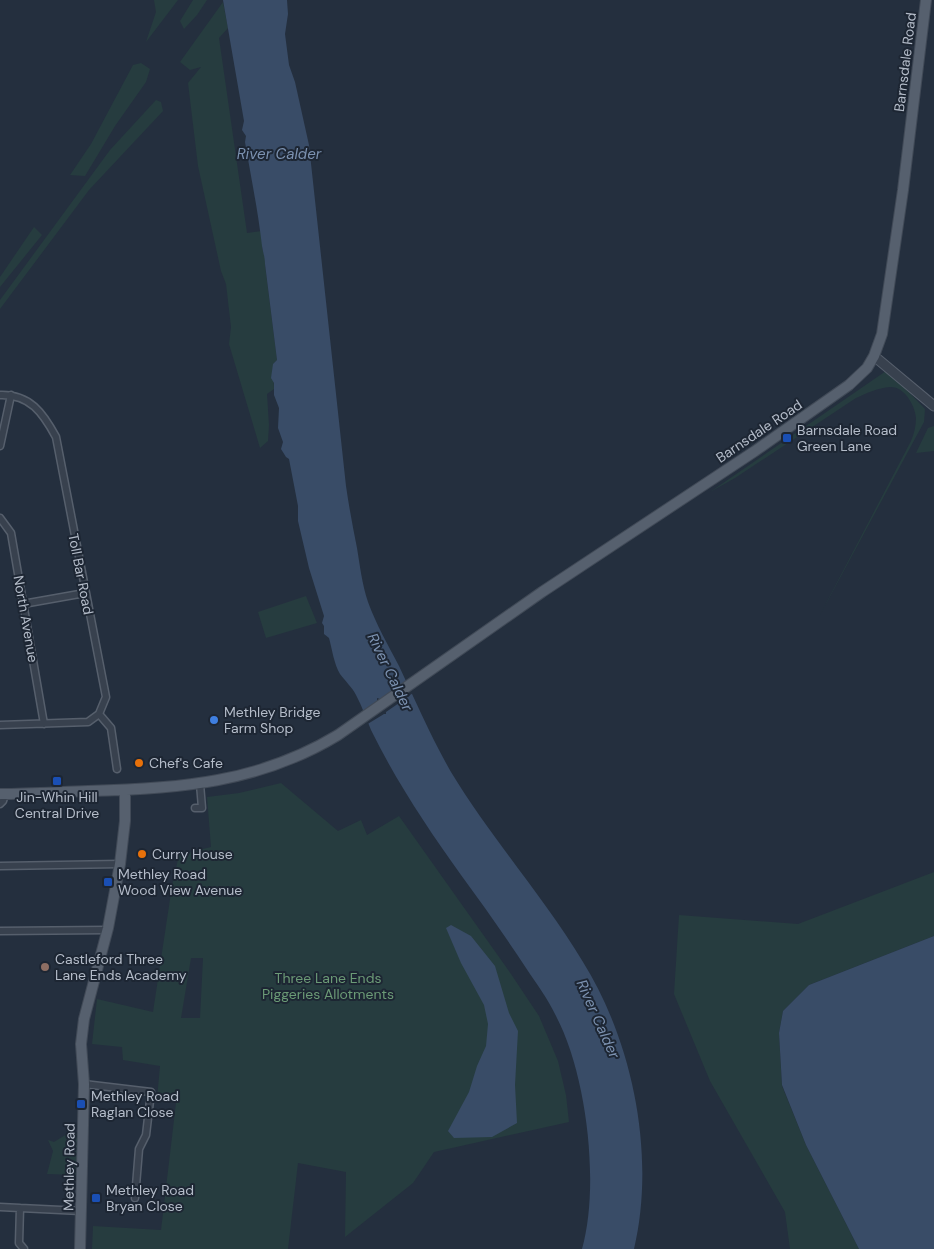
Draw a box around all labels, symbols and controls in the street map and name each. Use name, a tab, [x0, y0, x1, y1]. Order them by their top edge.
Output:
street label: Barnsdale Road	[890, 11, 920, 113]
water label: River Calder	[237, 144, 322, 164]
street label: Barnsdale Road	[712, 396, 806, 466]
place label: Barnsdale Road Green Lane	[797, 421, 897, 455]
marker: Barnsdale Road Green Lane	[781, 432, 793, 444]
street label: Toll Bar Road	[64, 532, 98, 616]
street label: North Avenue	[9, 574, 43, 664]
water label: River Calder	[362, 630, 418, 715]
place label: Methley Bridge Farm Shop	[224, 703, 321, 737]
marker: Methley Bridge Farm Shop	[208, 714, 220, 726]
place label: Chef's Cafe	[149, 754, 223, 772]
marker: Chef's Cafe	[133, 757, 145, 769]
marker: Jin-Whin Hill Central Drive	[51, 775, 63, 787]
place label: Jin-Whin Hill Central Drive	[15, 788, 99, 822]
place label: Curry House	[152, 845, 233, 863]
marker: Curry House	[136, 848, 148, 860]
place label: Methley Road Wood View Avenue	[118, 865, 242, 899]
marker: Methley Road Wood View Avenue	[102, 876, 114, 888]
place label: Castleford Three Lane Ends Academy	[55, 950, 187, 984]
marker: Castleford Three Lane Ends Academy	[39, 961, 51, 973]
park label: Three Lane Ends Piggeries Allotments	[262, 969, 394, 1003]
water label: River Calder	[572, 976, 625, 1062]
place label: Methley Road Raglan Close	[91, 1087, 179, 1121]
marker: Methley Road Raglan Close	[75, 1098, 87, 1110]
street label: Methley Road	[59, 1123, 79, 1211]
place label: Methley Road Bryan Close	[106, 1181, 194, 1215]
marker: Methley Road Bryan Close	[90, 1192, 102, 1204]

